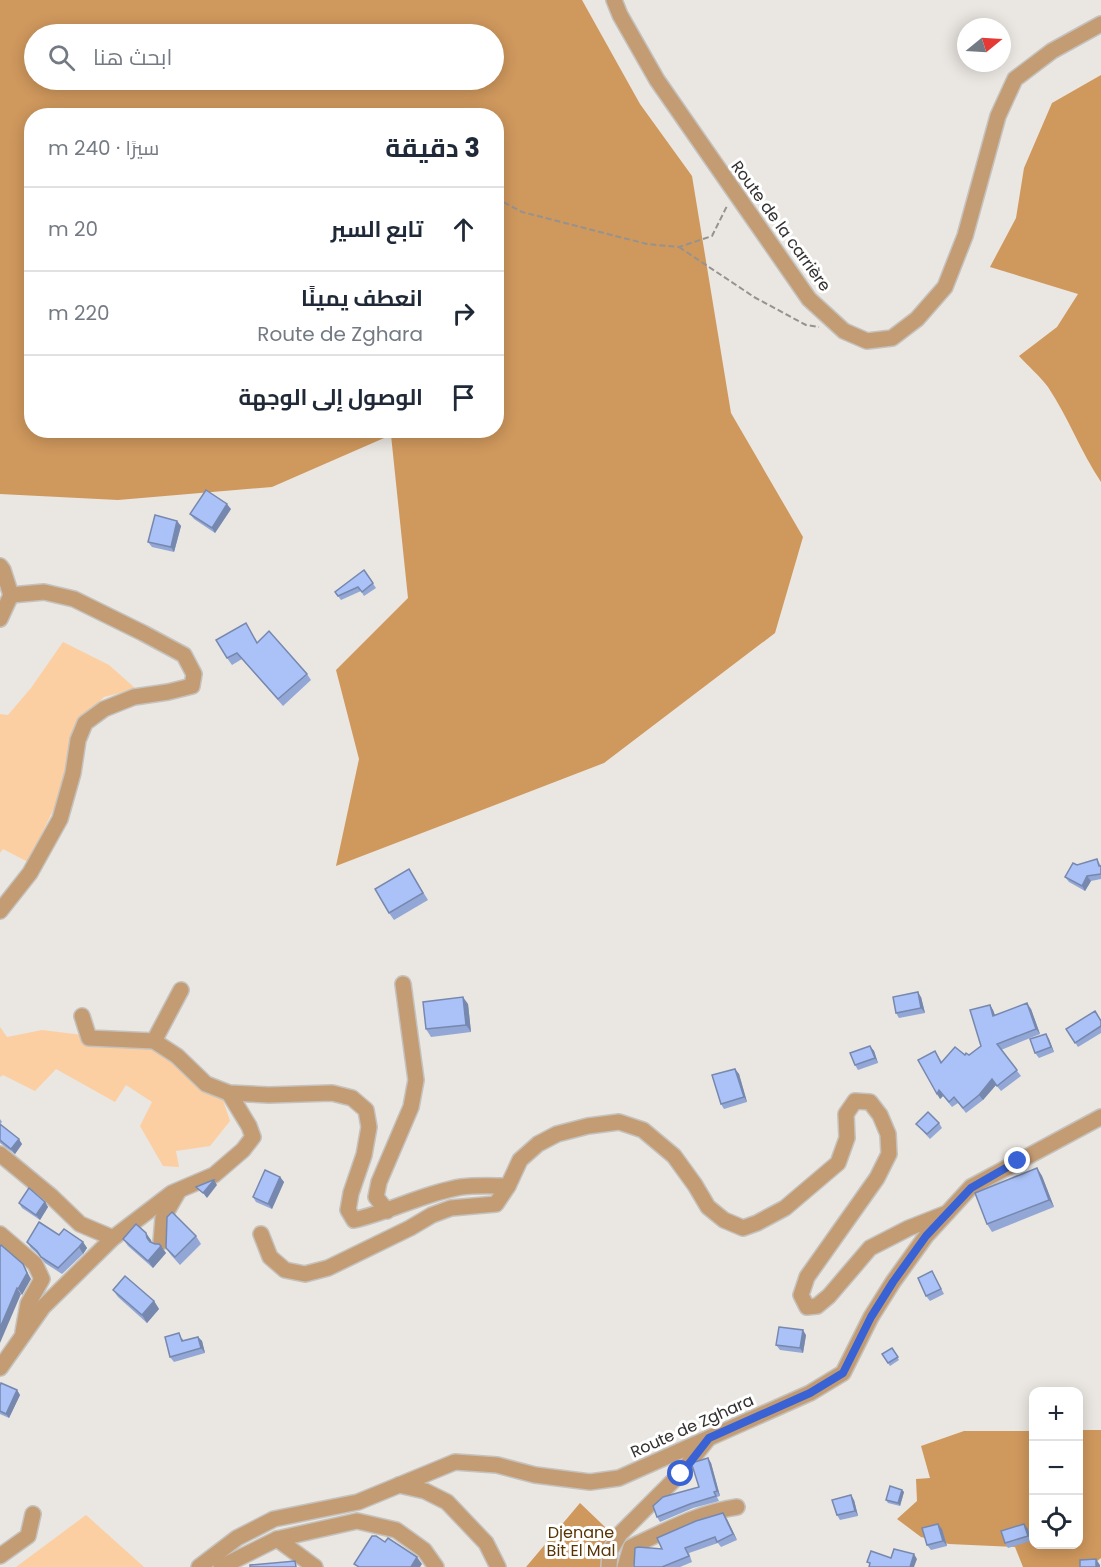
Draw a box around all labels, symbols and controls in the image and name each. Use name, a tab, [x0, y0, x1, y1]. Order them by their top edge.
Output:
north arrow	[957, 18, 1011, 72]
search box	[24, 24, 504, 90]
icon: search	[45, 41, 78, 74]
text: ابحث هنا	[93, 42, 172, 73]
text: 3 دقيقة	[385, 130, 480, 166]
text: سيرًا · 240 m	[48, 134, 159, 162]
street label: Route de la carrière	[726, 156, 836, 296]
icon: ahead	[447, 213, 480, 246]
text: تابع السير	[331, 214, 423, 245]
text: 20 m	[48, 215, 98, 243]
text: انعطف يمينًا	[301, 283, 423, 314]
icon: right	[447, 297, 480, 330]
text: 220 m	[48, 299, 110, 327]
text: Route de Zghara	[257, 320, 423, 348]
icon: arrive	[447, 381, 480, 414]
text: الوصول إلى الوجهة	[238, 382, 423, 413]
route end	[1004, 1147, 1030, 1173]
map controls	[1029, 1387, 1083, 1549]
button: +	[1029, 1387, 1083, 1441]
street label: Route de Zghara	[627, 1389, 757, 1463]
button: −	[1029, 1441, 1083, 1495]
route start	[667, 1460, 693, 1486]
button: locate	[1029, 1495, 1083, 1549]
park label: Djenane Bit El Mal	[547, 1521, 615, 1562]

